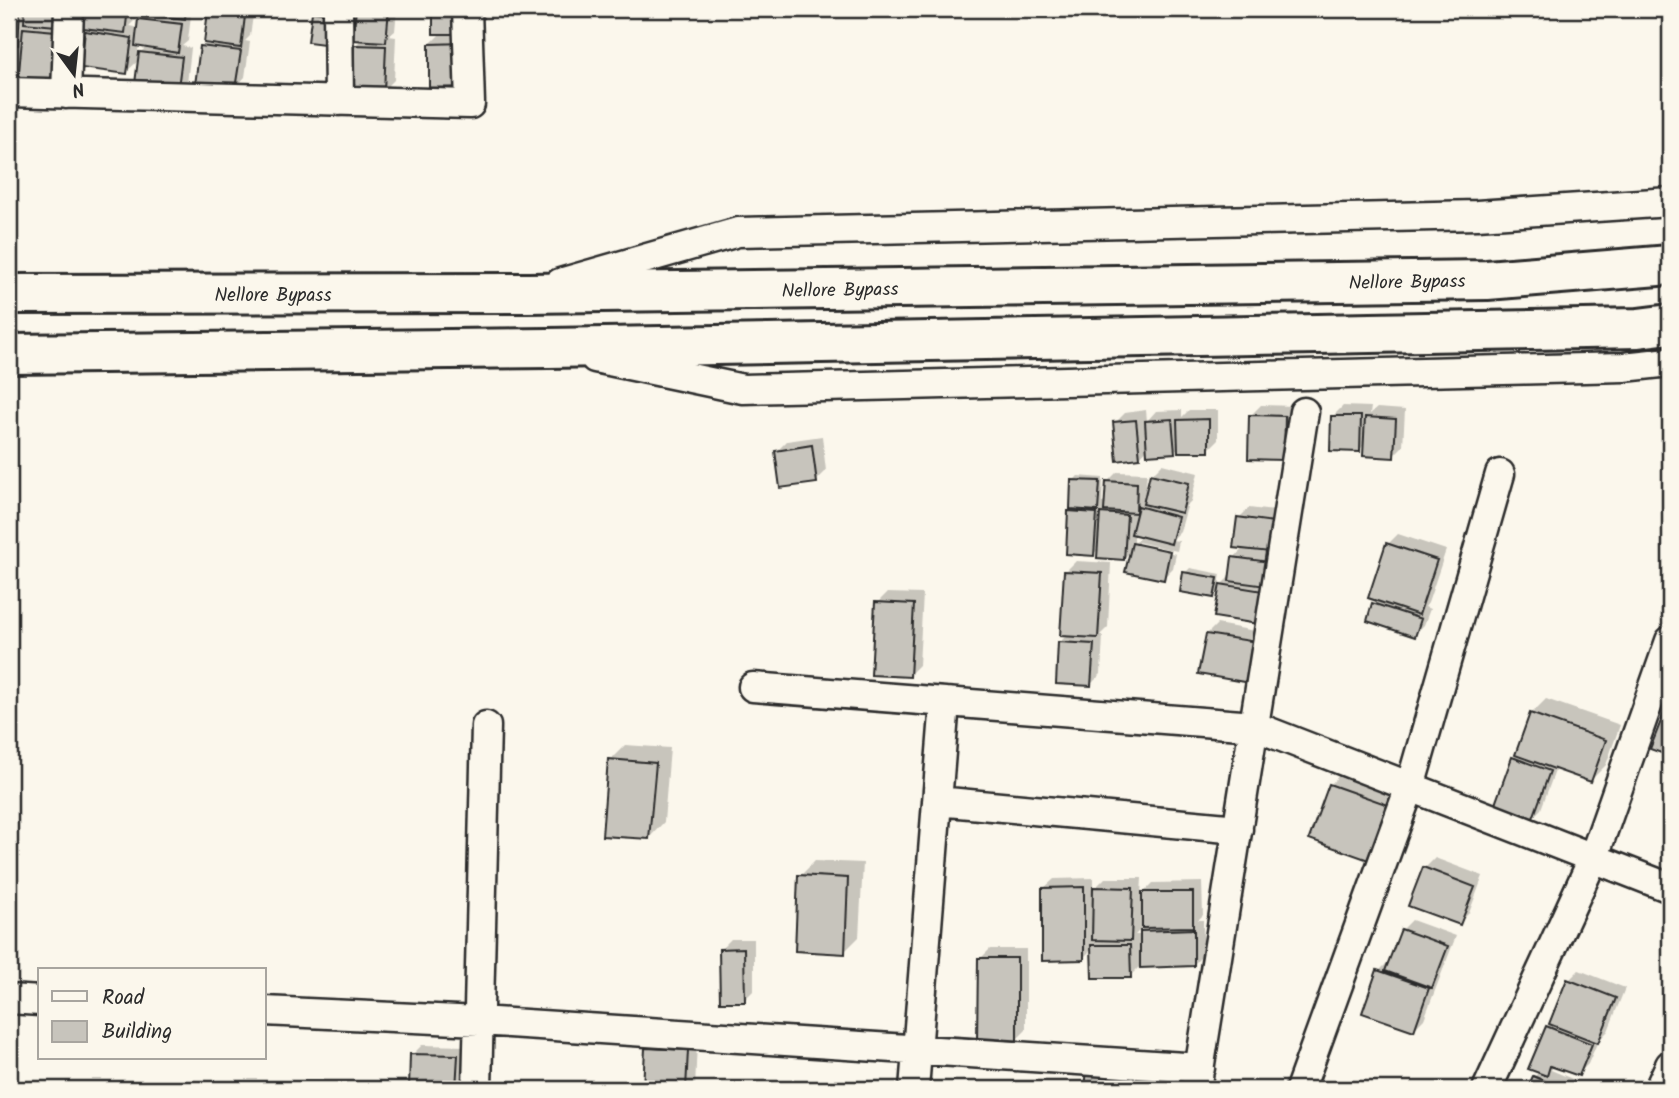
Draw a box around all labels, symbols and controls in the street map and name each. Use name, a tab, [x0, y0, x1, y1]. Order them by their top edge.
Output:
north arrow	[38, 38, 108, 108]
text: N	[68, 72, 88, 105]
street label: Nellore Bypass	[1348, 267, 1466, 299]
street label: Nellore Bypass	[781, 275, 899, 307]
street label: Nellore Bypass	[215, 281, 331, 311]
legend	[38, 968, 266, 1060]
text: Road	[102, 982, 145, 1015]
text: Building	[102, 1016, 172, 1049]

